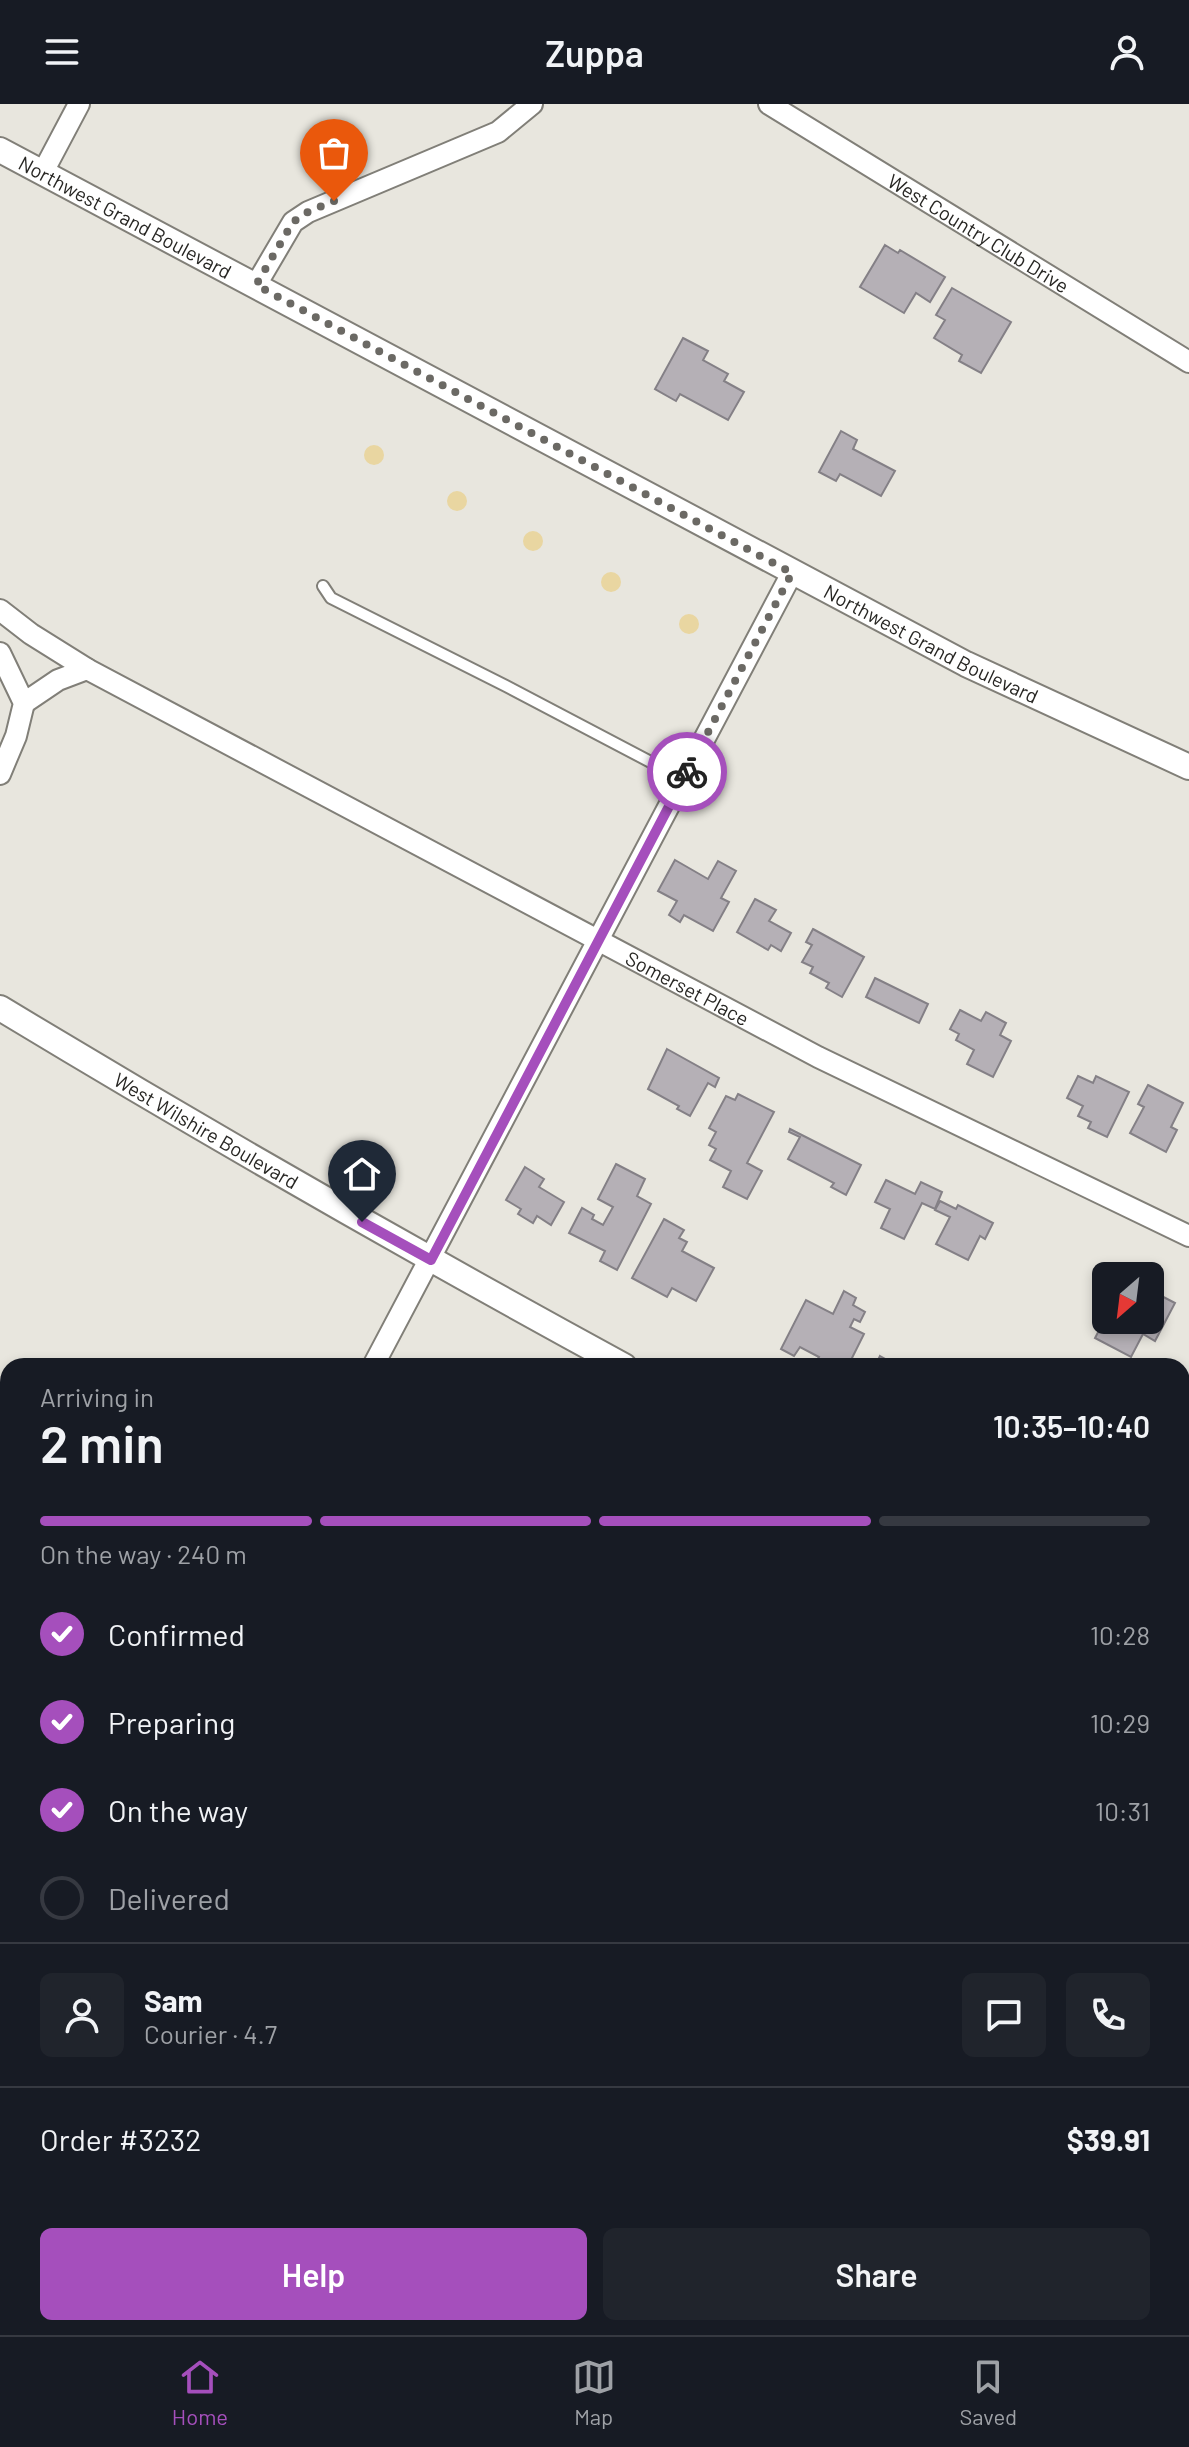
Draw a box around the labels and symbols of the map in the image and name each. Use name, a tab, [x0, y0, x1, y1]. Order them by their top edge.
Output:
pin	[300, 119, 368, 201]
street label: Northwest Grand Boulevard	[15, 150, 236, 283]
street label: West Country Club Drive	[884, 168, 1073, 297]
street label: Northwest Grand Boulevard	[820, 579, 1042, 708]
courier	[647, 732, 727, 812]
street label: Somerset Place	[622, 945, 753, 1030]
street label: West Wilshire Boulevard	[110, 1067, 303, 1193]
pin	[328, 1140, 396, 1222]
north arrow	[1092, 1262, 1164, 1334]

